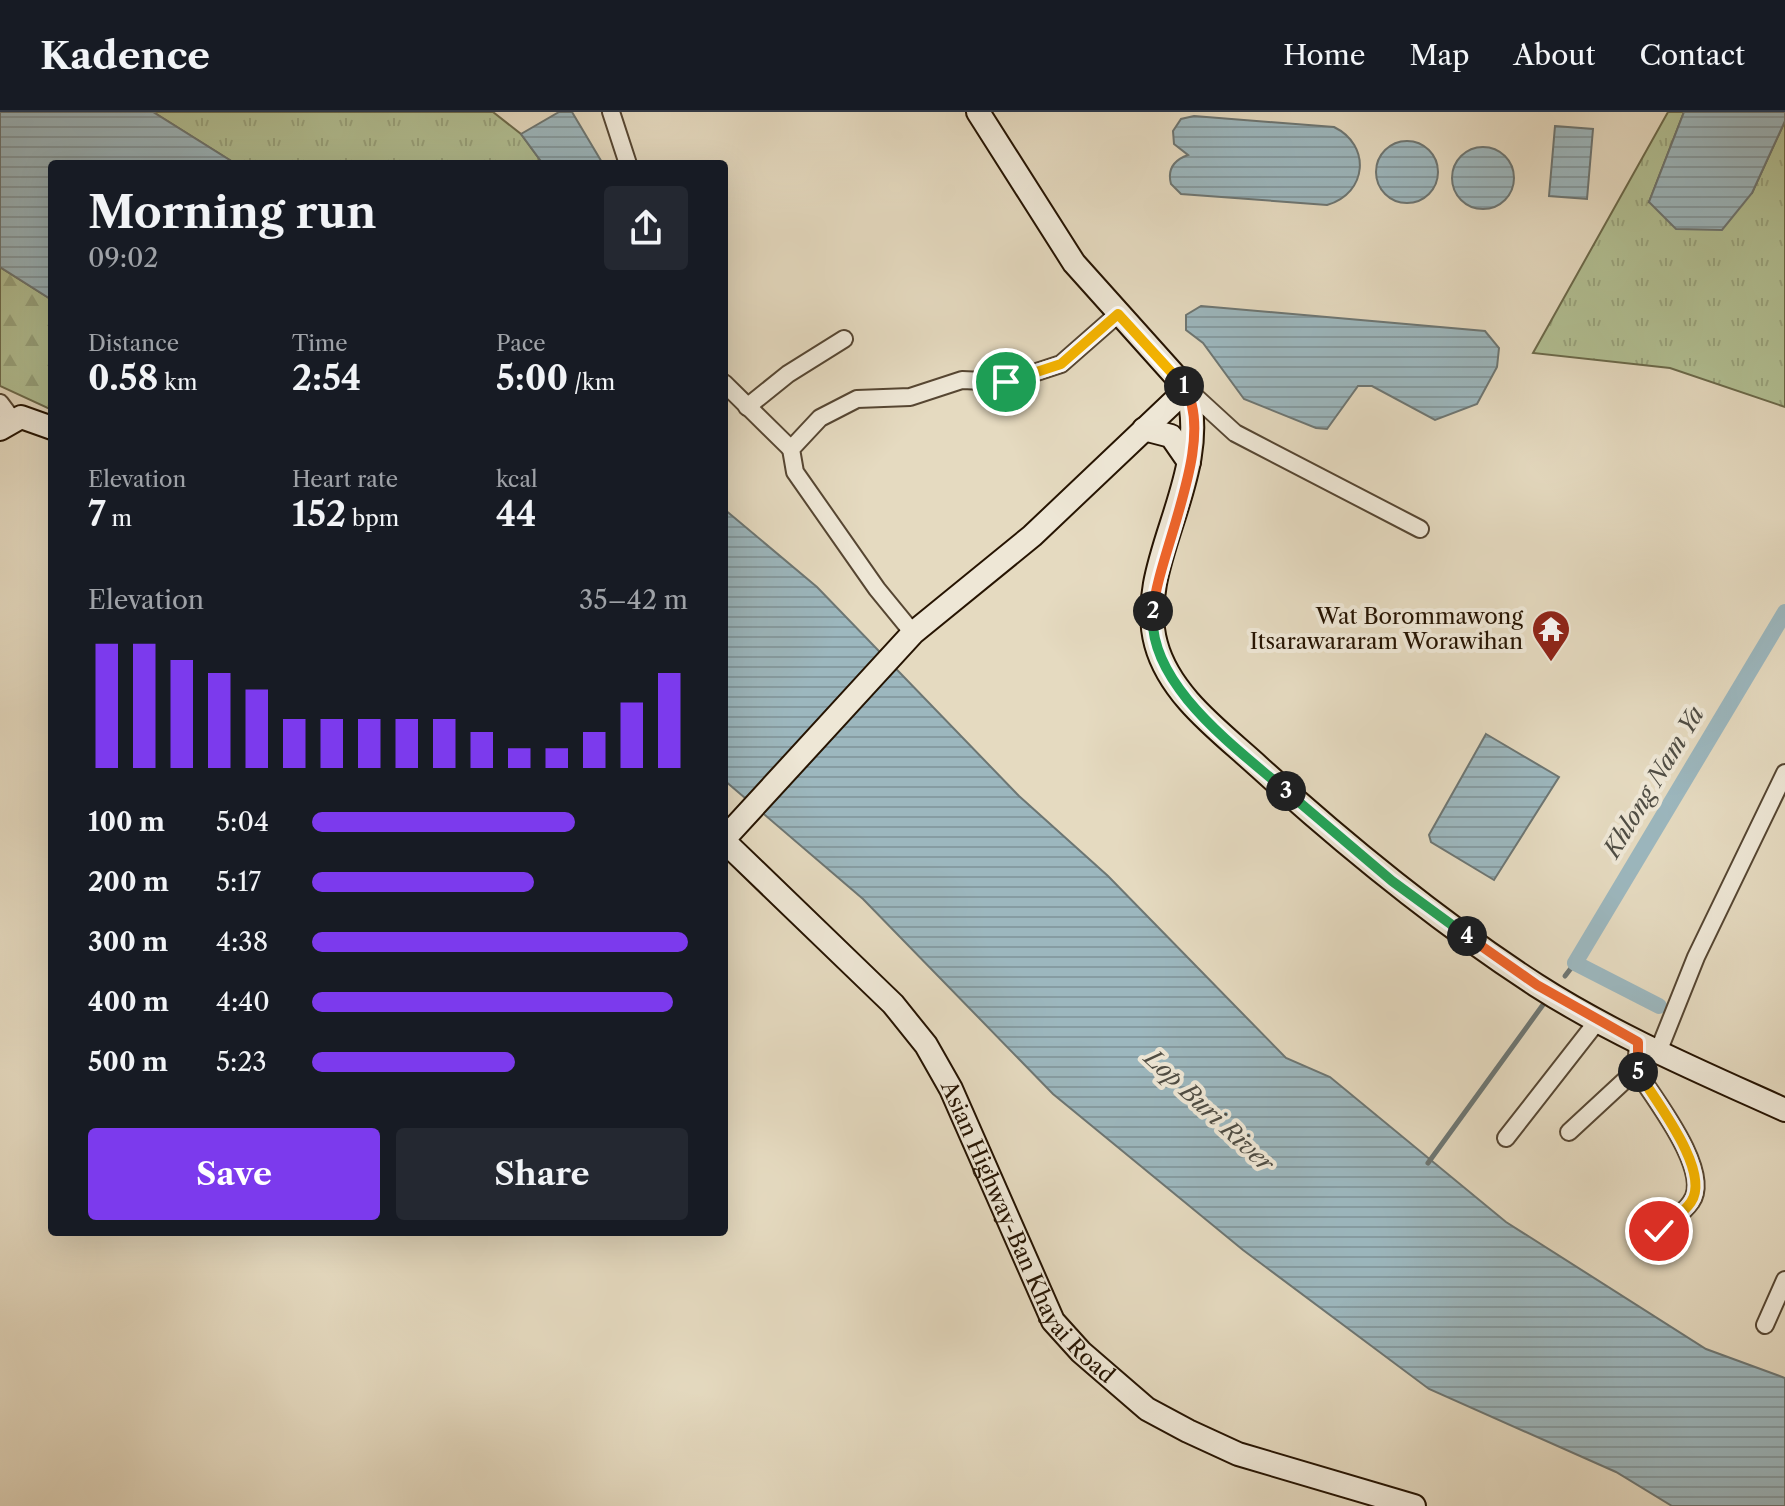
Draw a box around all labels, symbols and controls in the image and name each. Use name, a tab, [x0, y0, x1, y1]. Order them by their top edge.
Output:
text: Kadence	[40, 32, 210, 79]
text: Home	[1283, 38, 1365, 72]
text: Map	[1409, 38, 1469, 72]
text: About	[1513, 38, 1595, 72]
text: Contact	[1639, 38, 1745, 72]
text: Morning run	[88, 185, 377, 239]
button: share	[604, 186, 688, 270]
text: 09:02	[88, 242, 158, 274]
text: Distance	[88, 330, 179, 357]
text: Time	[292, 330, 348, 357]
text: Pace	[496, 330, 546, 357]
pin	[972, 348, 1040, 416]
text: 0.58	[88, 357, 158, 399]
text: 2:54	[292, 357, 361, 399]
text: 5:00	[496, 357, 568, 399]
icon: arrive	[984, 360, 1028, 404]
pin: 1	[1164, 366, 1204, 406]
text: km	[158, 369, 197, 396]
text: /km	[568, 369, 615, 396]
text: 1	[1179, 372, 1189, 399]
text: Elevation	[88, 466, 186, 493]
text: Heart rate	[292, 466, 398, 493]
text: kcal	[496, 466, 538, 493]
text: 7	[88, 493, 106, 535]
text: 152	[292, 493, 346, 535]
text: 44	[496, 493, 536, 535]
text: m	[106, 505, 132, 532]
text: bpm	[346, 505, 399, 532]
text: Elevation	[88, 584, 204, 616]
text: 35–42 m	[579, 584, 688, 616]
pin: 2	[1133, 591, 1173, 631]
text: 2	[1147, 597, 1160, 624]
place label: Wat Borommawong Itsarawararam Worawihan	[1250, 603, 1523, 655]
temple icon: Wat Borommawong Itsarawararam Worawihan	[1530, 608, 1572, 663]
water label: Khlong Nam Ya	[1596, 701, 1710, 864]
pin: 3	[1266, 771, 1306, 811]
text: 3	[1280, 777, 1292, 804]
text: 100 m	[88, 806, 165, 838]
text: 5:04	[216, 806, 269, 838]
text: 200 m	[88, 866, 169, 898]
text: 5:17	[216, 866, 261, 898]
pin: 4	[1447, 916, 1487, 956]
text: 4	[1460, 922, 1474, 949]
text: 300 m	[88, 926, 168, 958]
text: 4:38	[216, 926, 268, 958]
text: 400 m	[88, 986, 169, 1018]
text: 4:40	[216, 986, 270, 1018]
water label: Lop Buri River	[1137, 1042, 1281, 1179]
text: 500 m	[88, 1046, 168, 1078]
text: 5:23	[216, 1046, 267, 1078]
pin: 5	[1618, 1052, 1658, 1092]
text: 5	[1632, 1058, 1644, 1085]
street label: Asian Highway-Ban Khayai Road	[935, 1076, 1120, 1389]
button: Save	[88, 1128, 380, 1220]
button: Share	[396, 1128, 688, 1220]
pin	[1625, 1197, 1693, 1265]
icon: check	[1637, 1209, 1681, 1253]

